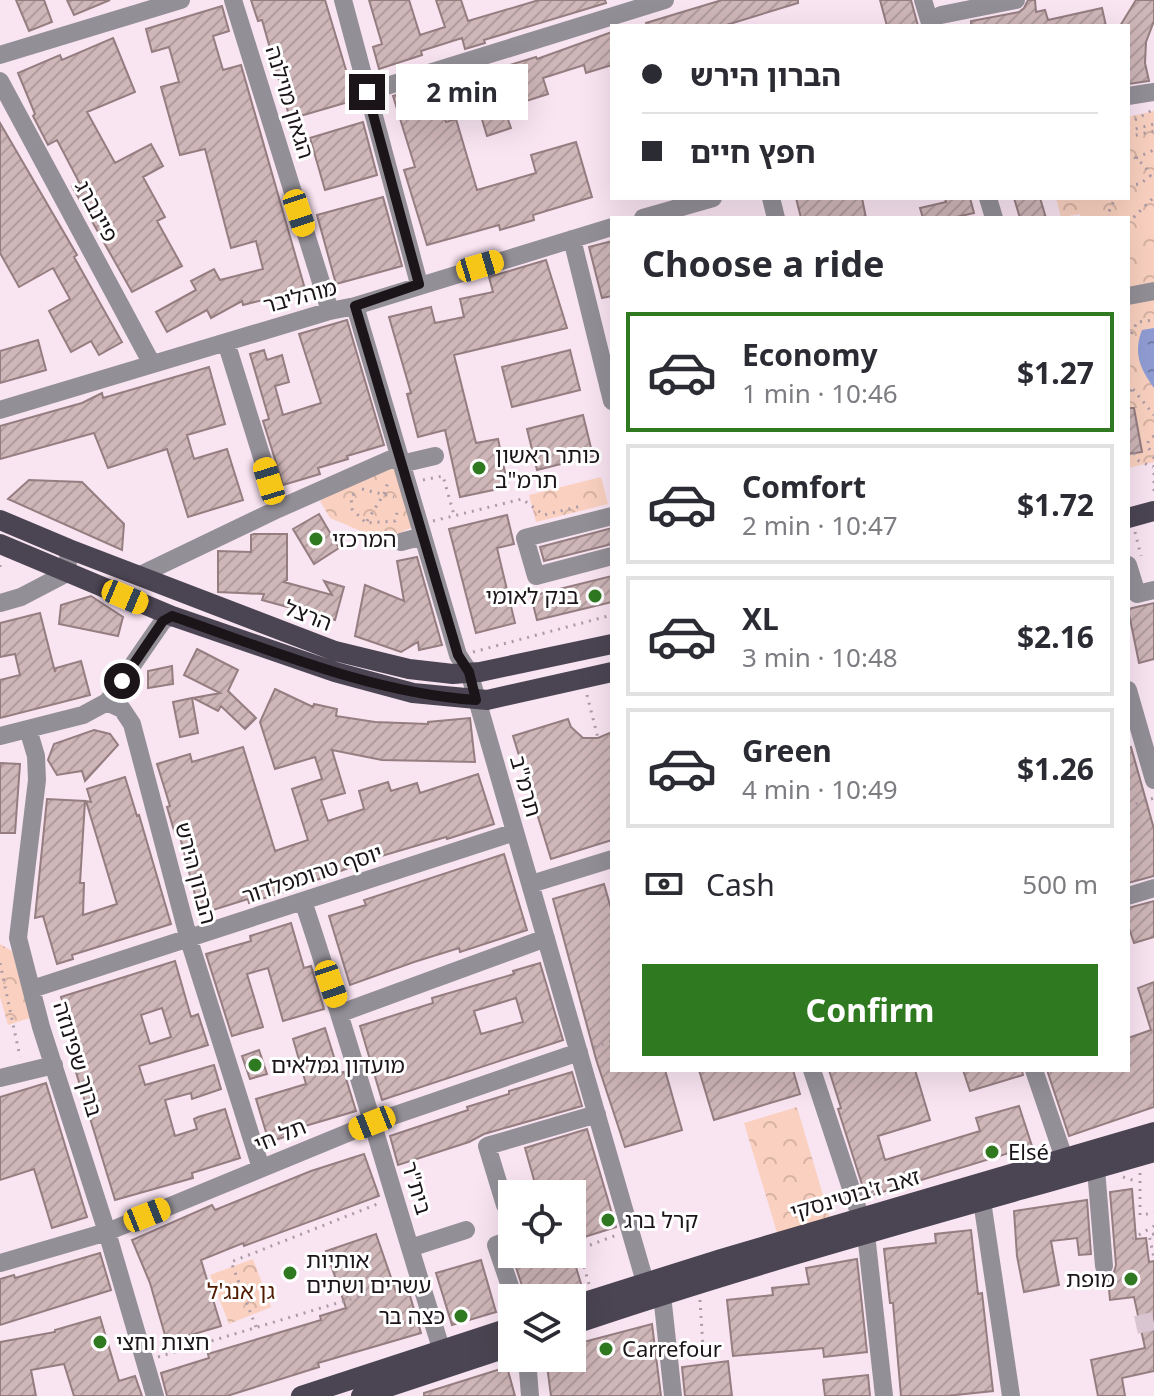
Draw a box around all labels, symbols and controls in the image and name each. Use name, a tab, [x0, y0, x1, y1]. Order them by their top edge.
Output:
street label: הגאון מוילנה	[260, 41, 322, 162]
text: הברון הירש	[690, 54, 841, 95]
callout: 2 min	[395, 64, 527, 120]
route end	[349, 74, 385, 110]
text: 2 min	[426, 74, 498, 110]
text: חפץ חיים	[690, 131, 816, 172]
street label: פיינברג	[69, 174, 127, 247]
car	[280, 186, 318, 240]
text: Choose a ride	[642, 239, 884, 288]
car	[454, 248, 506, 284]
street label: מוהליבר	[260, 271, 340, 319]
text: Economy	[742, 334, 878, 375]
icon: car	[646, 336, 718, 408]
text: $1.27	[1017, 352, 1094, 393]
text: 1 min · 10:46	[742, 375, 898, 411]
place label: כותר ראשון תרמ"ב	[495, 439, 600, 494]
car	[251, 455, 287, 507]
marker: כותר ראשון תרמ"ב	[470, 459, 488, 477]
text: Comfort	[742, 466, 866, 507]
icon: car	[646, 468, 718, 540]
text: $1.72	[1017, 484, 1094, 525]
text: 2 min · 10:47	[742, 507, 898, 543]
place label: המרכזי	[332, 523, 397, 553]
marker: המרכזי	[307, 530, 325, 548]
car	[98, 577, 152, 617]
place label: בנק לאומי	[486, 580, 579, 610]
marker: בנק לאומי	[586, 587, 604, 605]
street label: הרצל	[280, 591, 337, 637]
text: XL	[742, 598, 779, 639]
icon: car	[646, 600, 718, 672]
text: $2.16	[1017, 616, 1094, 657]
text: 3 min · 10:48	[742, 639, 898, 675]
route start	[104, 663, 140, 699]
text: Green	[742, 730, 832, 771]
icon: car	[646, 732, 718, 804]
text: $1.26	[1017, 748, 1094, 789]
street label: תרמ"ב	[504, 752, 550, 820]
text: 4 min · 10:49	[742, 771, 898, 807]
street label: הברון הירש	[169, 818, 225, 927]
street label: יוסף טרומפלדור	[238, 836, 386, 910]
icon: cash	[642, 862, 686, 906]
text: Cash	[706, 864, 775, 905]
text: 500 m	[1022, 866, 1098, 902]
car	[312, 957, 350, 1011]
button: Confirm	[642, 964, 1098, 1056]
street label: ברוך שפינוזה	[47, 997, 111, 1120]
place label: מועדון גמלאים	[271, 1049, 405, 1079]
marker: מועדון גמלאים	[246, 1056, 264, 1074]
car	[345, 1103, 399, 1143]
street label: תל חי	[249, 1110, 310, 1158]
place label: Elsé	[1008, 1136, 1049, 1166]
marker: Elsé	[983, 1143, 1001, 1161]
street label: בית"ר	[396, 1157, 440, 1218]
street label: זאב ז'בוטינסקי	[786, 1160, 923, 1226]
map controls	[498, 1180, 586, 1372]
button: locate	[498, 1180, 586, 1268]
car	[120, 1195, 174, 1235]
place label: קרל ברג	[624, 1204, 698, 1234]
marker: קרל ברג	[599, 1211, 617, 1229]
place label: אותיות עשרים ושתים	[306, 1244, 431, 1299]
place label: מופת	[1066, 1263, 1115, 1293]
marker: אותיות עשרים ושתים	[281, 1264, 299, 1282]
marker: מופת	[1122, 1270, 1140, 1288]
park label: גן אנג'ל	[207, 1275, 275, 1305]
button: layers	[498, 1284, 586, 1372]
place label: כצה בר	[378, 1300, 445, 1330]
marker: כצה בר	[452, 1307, 470, 1325]
place label: חצות וחצי	[116, 1326, 210, 1356]
marker: חצות וחצי	[91, 1333, 109, 1351]
place label: Carrefour	[622, 1333, 722, 1363]
marker: Carrefour	[597, 1340, 615, 1358]

